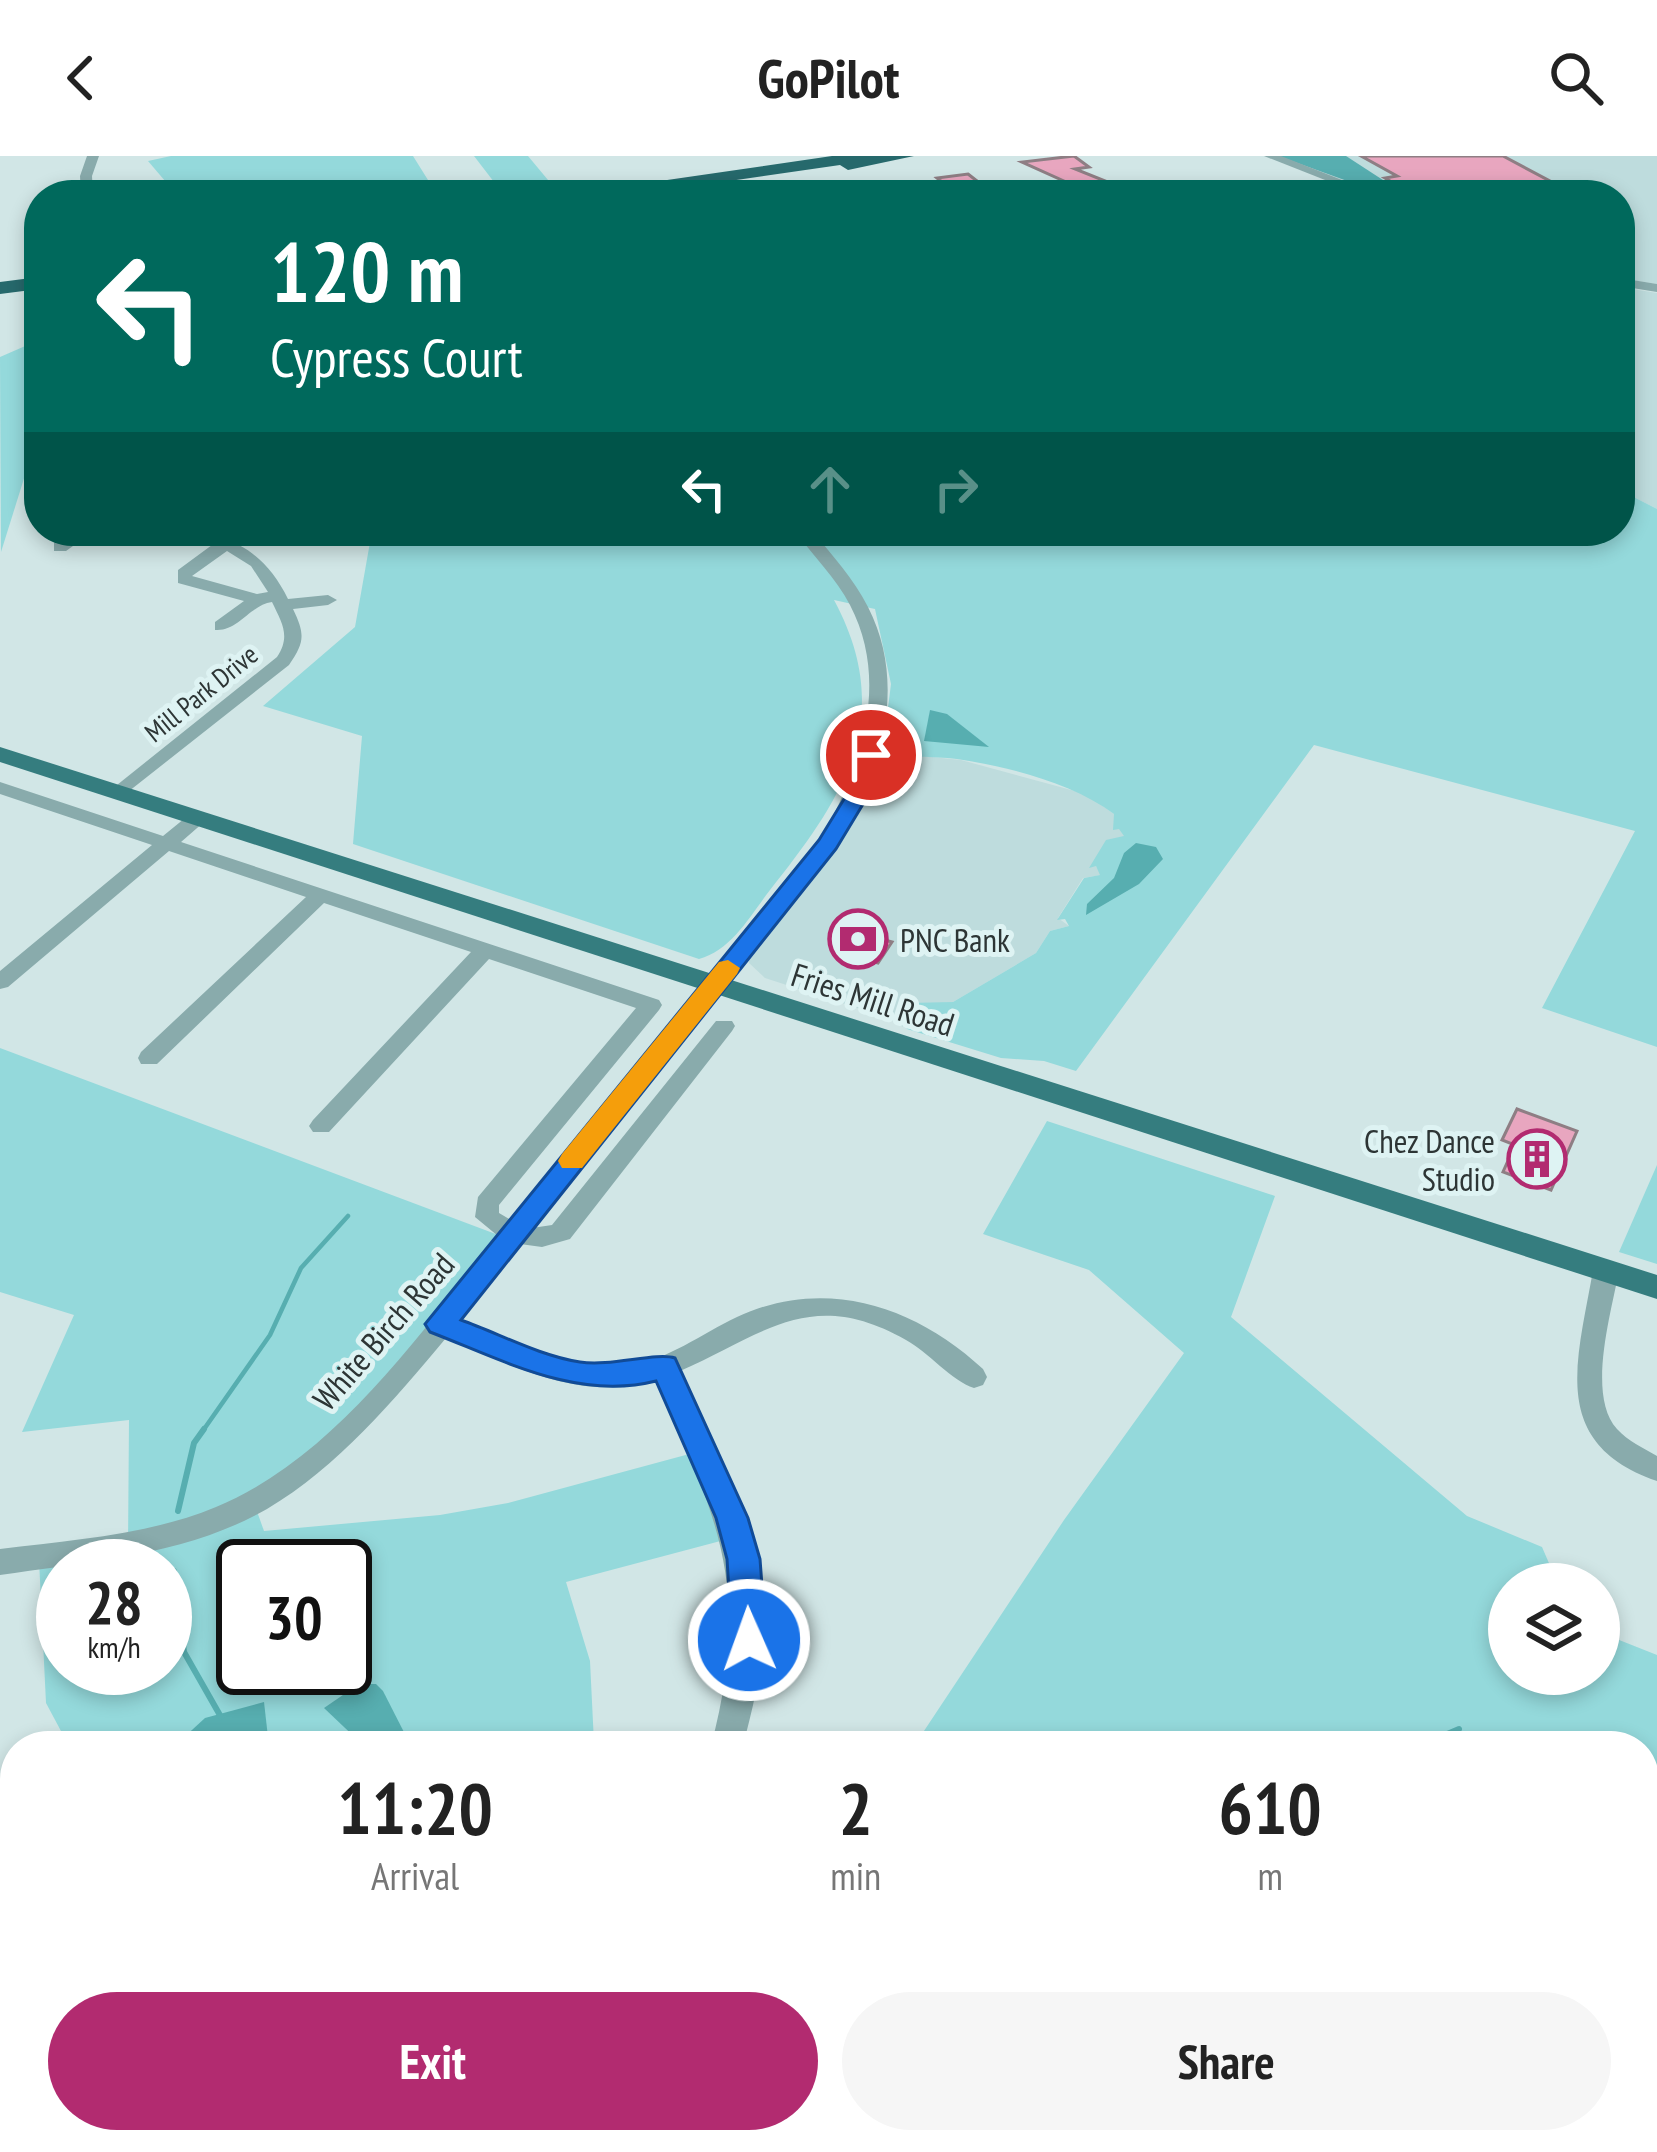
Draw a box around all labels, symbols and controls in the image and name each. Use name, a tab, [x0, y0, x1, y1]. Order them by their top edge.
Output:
text: GoPilot	[758, 43, 899, 113]
icon: back	[48, 45, 114, 111]
icon: search	[1543, 45, 1609, 111]
text: 120 m	[270, 216, 463, 325]
icon: left	[72, 228, 228, 384]
text: Cypress Court	[270, 322, 523, 392]
icon: left	[671, 456, 737, 522]
icon: ahead	[797, 456, 863, 522]
icon: right	[923, 456, 989, 522]
street label: Mill Park Drive	[138, 637, 264, 749]
pin	[820, 704, 922, 806]
icon: arrive	[838, 722, 904, 788]
bank icon: PNC Bank	[827, 908, 889, 970]
place label: PNC Bank	[900, 918, 1010, 961]
street label: Fries Mill Road	[786, 953, 960, 1045]
place label: Chez Dance Studio	[1364, 1119, 1495, 1200]
building icon: Chez Dance Studio	[1506, 1128, 1568, 1190]
street label: White Birch Road	[303, 1243, 463, 1419]
speed limit sign: 30	[216, 1539, 372, 1695]
text: 28	[85, 1563, 143, 1641]
map controls	[1488, 1563, 1620, 1695]
button: layers	[1488, 1563, 1620, 1695]
position arrow	[686, 1577, 812, 1703]
text: km/h	[87, 1627, 141, 1666]
text: 11:20	[337, 1761, 493, 1854]
text: 2	[839, 1761, 873, 1854]
text: 610	[1218, 1761, 1322, 1854]
text: Arrival	[371, 1850, 459, 1901]
text: min	[830, 1850, 881, 1901]
text: m	[1257, 1850, 1283, 1901]
button: Exit	[48, 1992, 818, 2130]
button: Share	[842, 1992, 1611, 2130]

